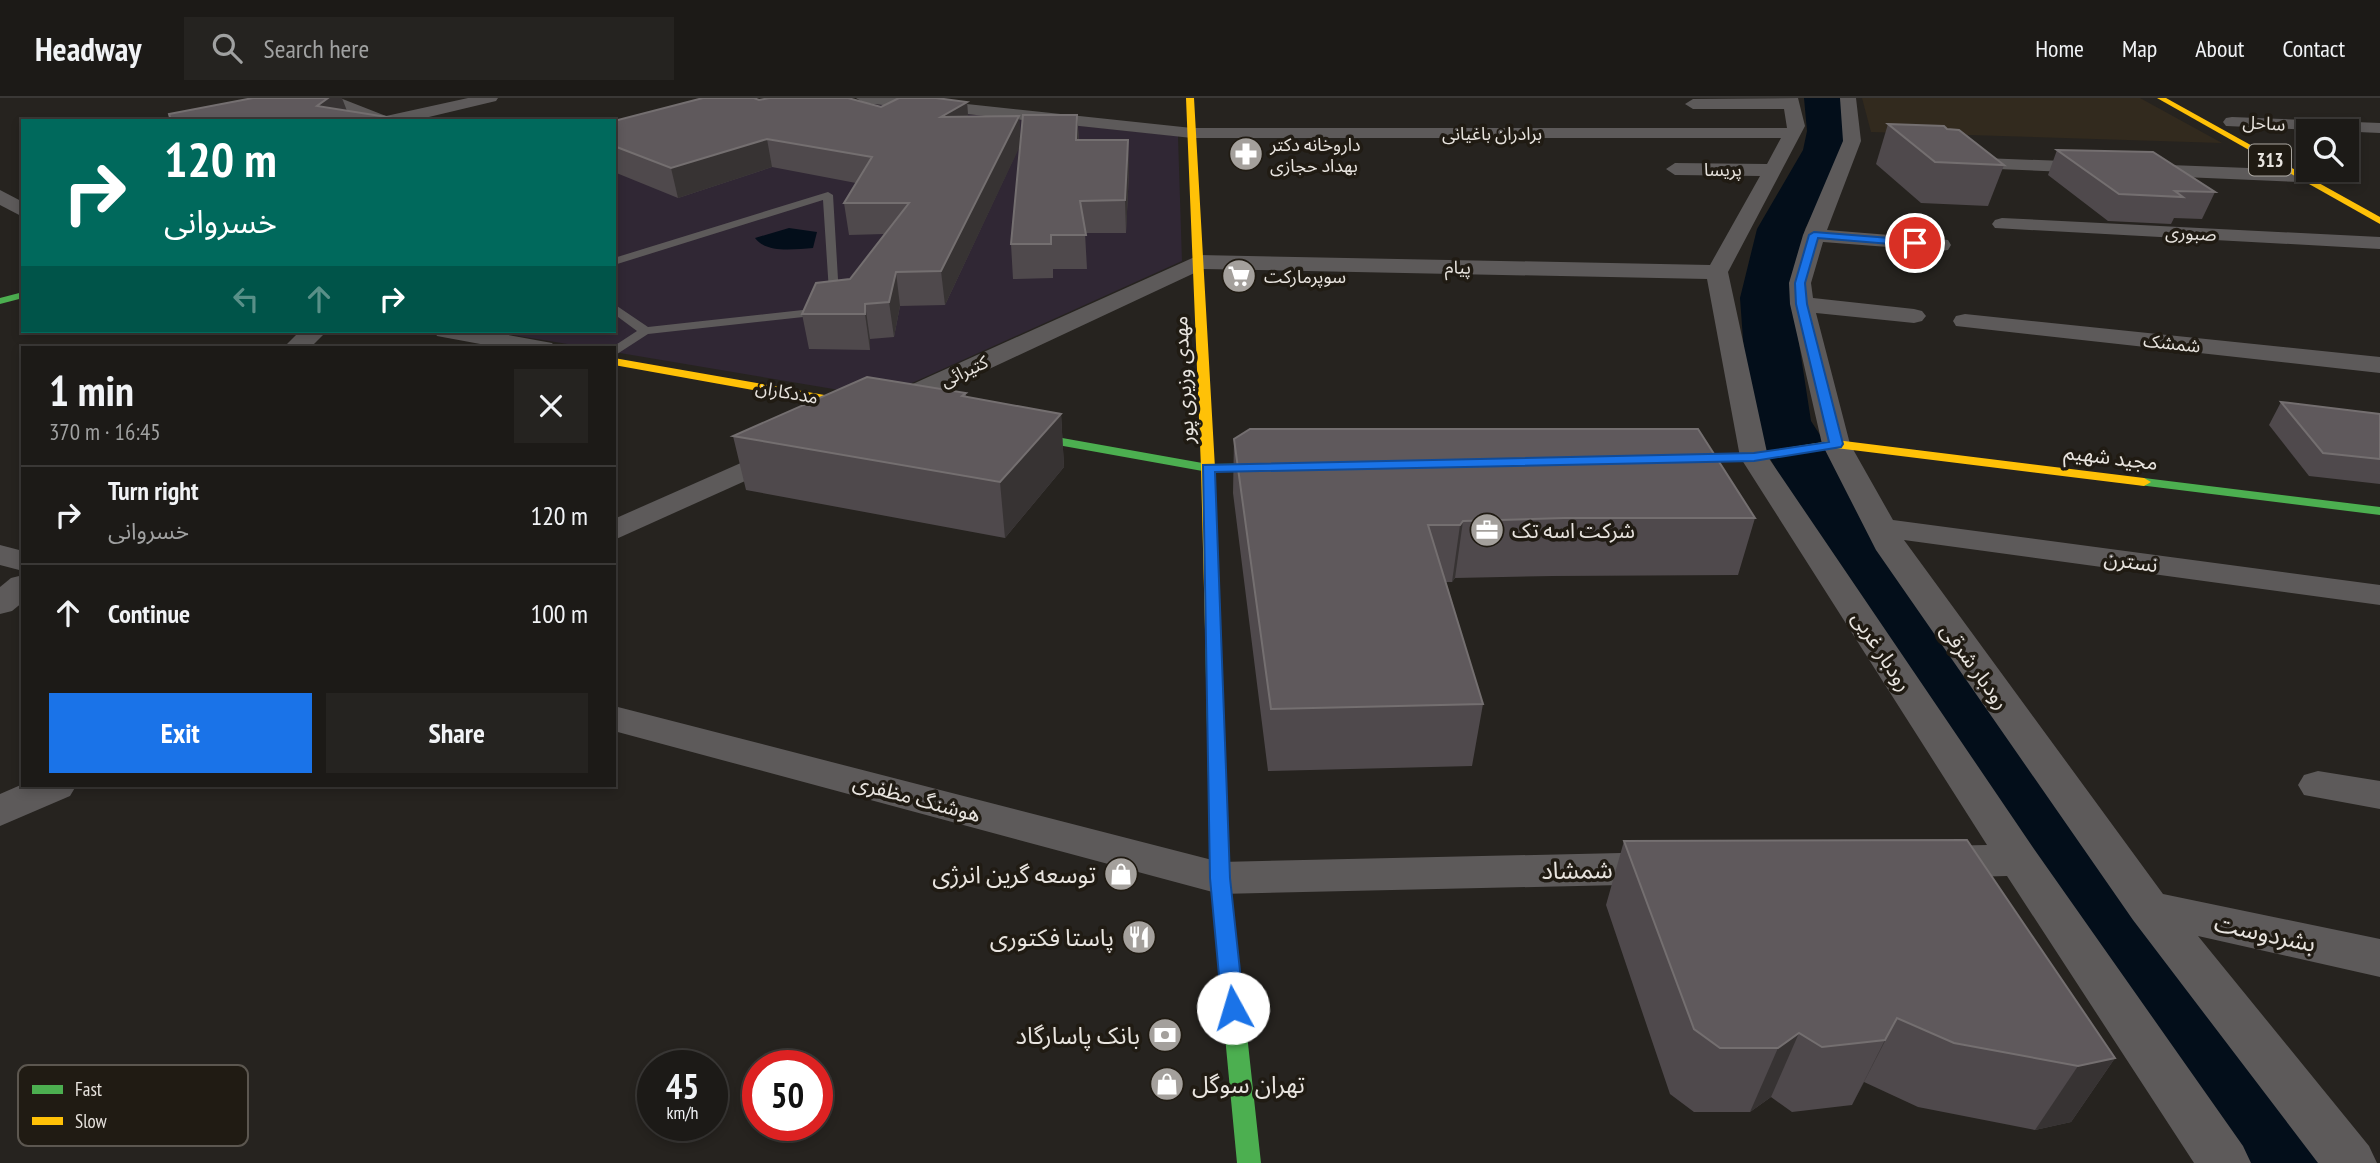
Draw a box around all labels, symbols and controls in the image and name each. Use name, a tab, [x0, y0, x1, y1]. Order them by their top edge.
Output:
search box	[184, 17, 674, 80]
text: Headway	[35, 27, 142, 70]
icon: search	[208, 29, 246, 67]
text: Search here	[264, 32, 369, 65]
text: Home	[2035, 33, 2084, 64]
text: Map	[2122, 33, 2157, 64]
text: About	[2195, 33, 2244, 64]
text: Contact	[2282, 33, 2345, 64]
street label: ساحل	[2242, 110, 2286, 136]
map controls	[2296, 119, 2359, 182]
button: search	[2296, 119, 2359, 182]
street label: برادران باغیانی	[1442, 122, 1542, 145]
text: 120 m	[164, 127, 277, 191]
place label: داروخانه دکتر بهداد حجازی	[1269, 133, 1361, 177]
pharmacy icon: داروخانه دکتر بهداد حجازی	[1227, 135, 1265, 173]
road number: 313	[2249, 144, 2291, 176]
icon: right	[49, 147, 140, 238]
street label: پریسا	[1704, 158, 1742, 181]
text: خسروانی	[164, 200, 277, 242]
pin	[1885, 213, 1945, 273]
street label: صبوری	[2165, 220, 2217, 246]
icon: arrive	[1896, 224, 1934, 262]
street label: پیام	[1445, 255, 1471, 282]
supermarket icon: سوپرمارکت	[1220, 257, 1258, 295]
place label: سوپرمارکت	[1264, 265, 1346, 288]
icon: left	[227, 280, 265, 318]
icon: ahead	[300, 280, 338, 318]
icon: right	[373, 280, 411, 318]
street label: مهدی وزیری پور	[1166, 315, 1200, 446]
street label: شمشک	[2142, 329, 2202, 357]
street label: کتیرائی	[937, 350, 992, 392]
text: 1 min	[49, 363, 134, 418]
button: close	[514, 369, 588, 443]
street label: مددکاران	[754, 375, 820, 409]
text: 370 m · 16:45	[49, 417, 161, 446]
street label: مجید شهیم	[2062, 438, 2160, 478]
text: Turn right	[108, 474, 199, 507]
icon: right	[49, 496, 87, 534]
text: 120 m	[530, 499, 588, 532]
office icon: شرکت اسه تک	[1468, 511, 1506, 549]
text: خسروانی	[108, 516, 189, 545]
place label: شرکت اسه تک	[1512, 517, 1635, 544]
street label: نسترن	[2102, 544, 2160, 578]
icon: ahead	[49, 594, 87, 632]
text: Continue	[108, 597, 190, 630]
text: 100 m	[530, 597, 588, 630]
street label: رودبار غربی	[1846, 606, 1918, 696]
street label: رودبار شرقی	[1935, 618, 2015, 714]
button: Exit	[49, 693, 312, 773]
button: Share	[326, 693, 588, 773]
street label: هوشنگ مظفری	[850, 768, 984, 828]
street label: شمشاد	[1541, 854, 1613, 886]
shop icon: توسعه گرین انرژی	[1102, 855, 1140, 893]
place label: توسعه گرین انرژی	[932, 859, 1096, 890]
street label: بشردوست	[2211, 907, 2319, 959]
restaurant icon: پاستا فکتورى	[1120, 918, 1158, 956]
place label: پاستا فکتورى	[990, 922, 1114, 953]
position arrow	[1196, 971, 1270, 1045]
bank icon: بانک پاسارگاد	[1146, 1016, 1184, 1054]
place label: بانک پاسارگاد	[1015, 1020, 1140, 1051]
speed limit sign: 50	[742, 1050, 833, 1141]
text: 45	[666, 1063, 699, 1109]
legend	[18, 1065, 248, 1146]
shop icon: تهران سوگل	[1148, 1065, 1186, 1103]
place label: تهران سوگل	[1192, 1069, 1305, 1100]
text: Fast	[75, 1077, 103, 1101]
text: km/h	[667, 1101, 698, 1124]
text: Slow	[75, 1109, 108, 1133]

